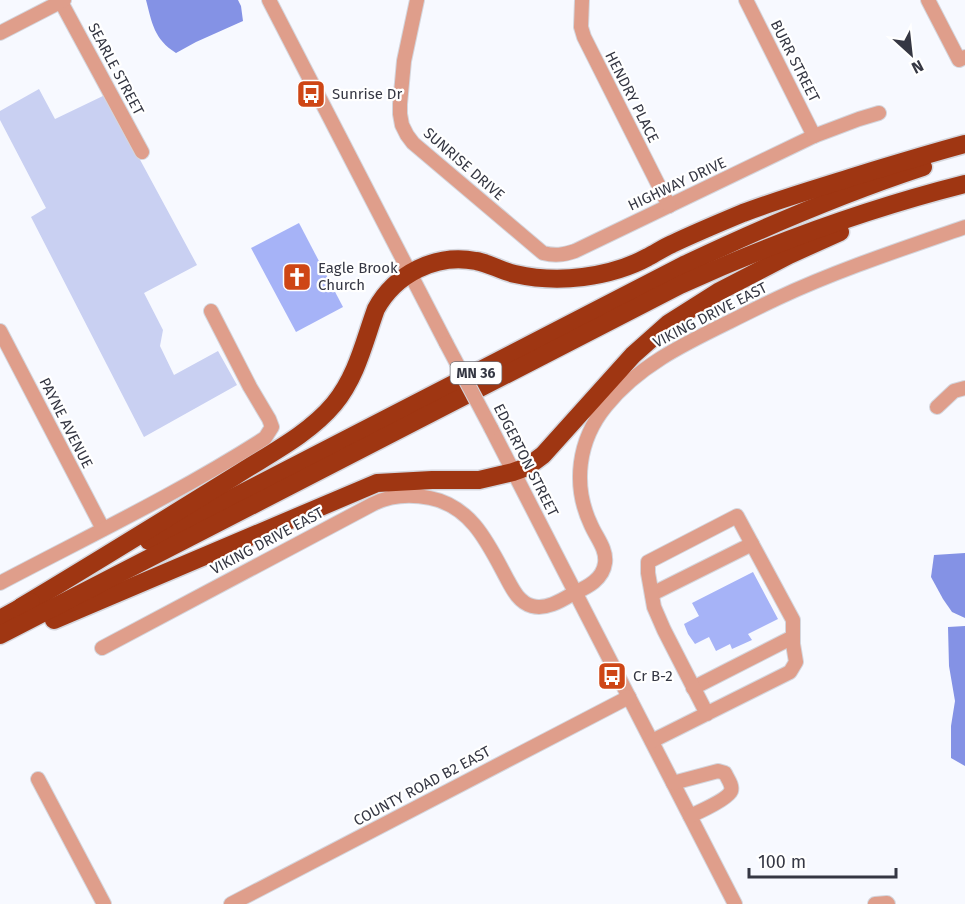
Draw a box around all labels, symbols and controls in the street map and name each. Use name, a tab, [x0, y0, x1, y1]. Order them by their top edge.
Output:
street label: BURR STREET	[767, 17, 823, 105]
street label: SEARLE STREET	[84, 20, 148, 118]
north arrow	[881, 24, 941, 84]
street label: HENDRY PLACE	[601, 48, 663, 146]
text: N	[909, 56, 927, 78]
bus stop icon: Sunrise Dr	[295, 78, 327, 110]
place label: Sunrise Dr	[332, 85, 403, 103]
street label: SUNRISE DRIVE	[420, 124, 508, 204]
street label: HIGHWAY DRIVE	[625, 153, 729, 215]
place label: Eagle Brook Church	[318, 259, 398, 294]
church icon: Eagle Brook Church	[281, 261, 313, 293]
street label: VIKING DRIVE EAST	[650, 278, 770, 351]
road number: MN 36	[450, 362, 502, 384]
street label: PAYNE AVENUE	[35, 375, 97, 471]
street label: EDGERTON STREET	[490, 401, 562, 520]
street label: VIKING DRIVE EAST	[207, 503, 327, 578]
bus stop icon: Cr B-2	[596, 660, 628, 692]
place label: Cr B-2	[633, 667, 673, 685]
street label: COUNTY ROAD B2 EAST	[350, 742, 494, 830]
scale bar	[749, 841, 896, 879]
text: 100 m	[758, 851, 806, 873]

